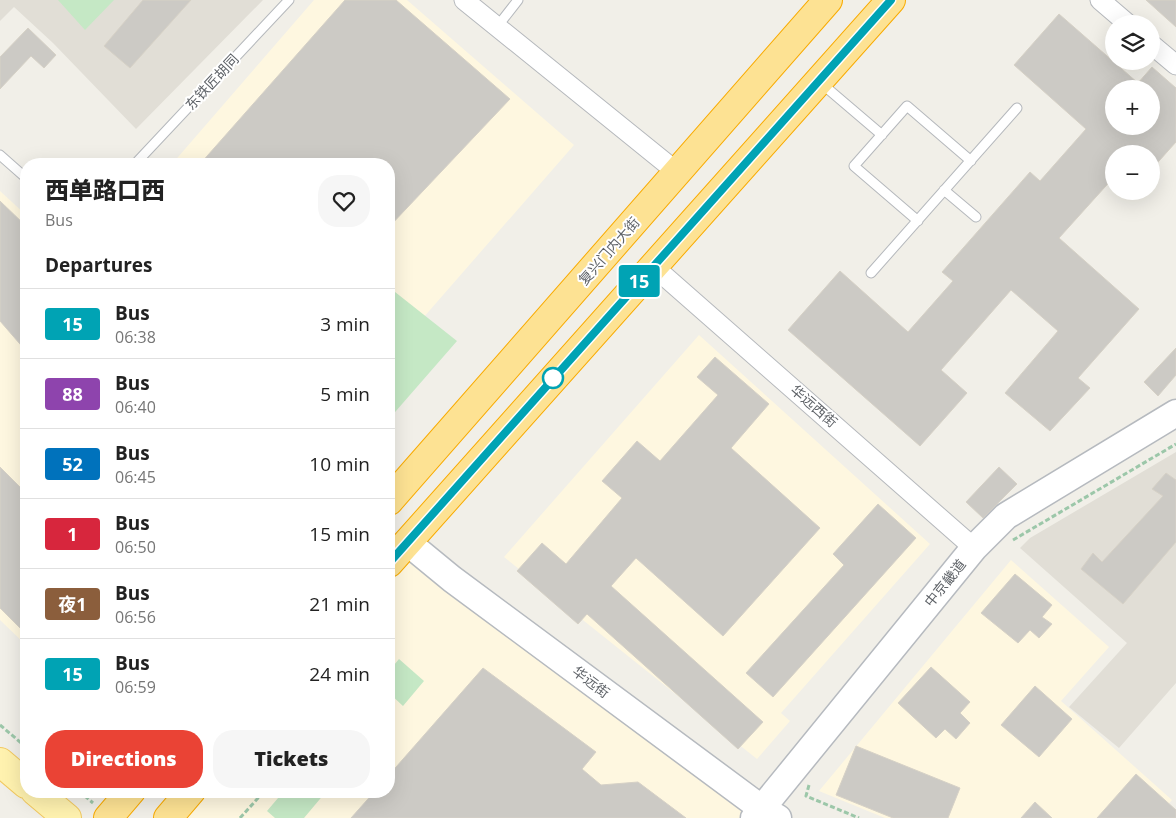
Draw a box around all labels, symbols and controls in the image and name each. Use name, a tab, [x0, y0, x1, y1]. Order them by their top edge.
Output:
map controls	[1105, 15, 1160, 200]
button: layers	[1105, 15, 1160, 70]
street label: 东铁匠胡同	[181, 50, 242, 114]
button: +	[1105, 80, 1160, 135]
button: −	[1105, 145, 1160, 200]
text: 西单路口西	[45, 173, 165, 206]
button: heart	[318, 175, 370, 227]
text: Bus	[45, 209, 73, 231]
street label: 复兴门内大街	[574, 213, 643, 289]
text: Departures	[45, 252, 152, 278]
line badge: 15	[616, 265, 662, 297]
text: 15	[629, 269, 649, 293]
text: Bus	[115, 300, 150, 326]
text: 3 min	[320, 311, 370, 337]
text: 15	[62, 312, 83, 336]
text: 06:38	[115, 326, 156, 348]
unlabelled marker	[542, 367, 564, 389]
text: Bus	[115, 370, 150, 396]
street label: 华远西街	[787, 380, 842, 431]
text: 5 min	[320, 381, 370, 407]
text: 88	[62, 382, 83, 406]
text: 06:40	[115, 396, 156, 418]
text: Bus	[115, 440, 150, 466]
text: 10 min	[309, 451, 370, 477]
text: 52	[62, 452, 83, 476]
text: 06:45	[115, 466, 156, 488]
text: Bus	[115, 510, 150, 536]
text: 15 min	[309, 521, 370, 547]
text: 1	[67, 522, 78, 546]
text: 06:50	[115, 536, 156, 558]
street label: 中京畿道	[920, 555, 970, 610]
text: Bus	[115, 580, 150, 606]
text: 21 min	[309, 591, 370, 617]
text: 夜1	[58, 592, 87, 616]
text: 06:56	[115, 606, 156, 628]
text: Bus	[115, 650, 150, 676]
text: 24 min	[309, 661, 370, 687]
street label: 华远街	[569, 661, 614, 702]
text: 15	[62, 662, 83, 686]
text: 06:59	[115, 676, 156, 698]
button: Directions	[45, 730, 203, 788]
button: Tickets	[213, 730, 370, 788]

